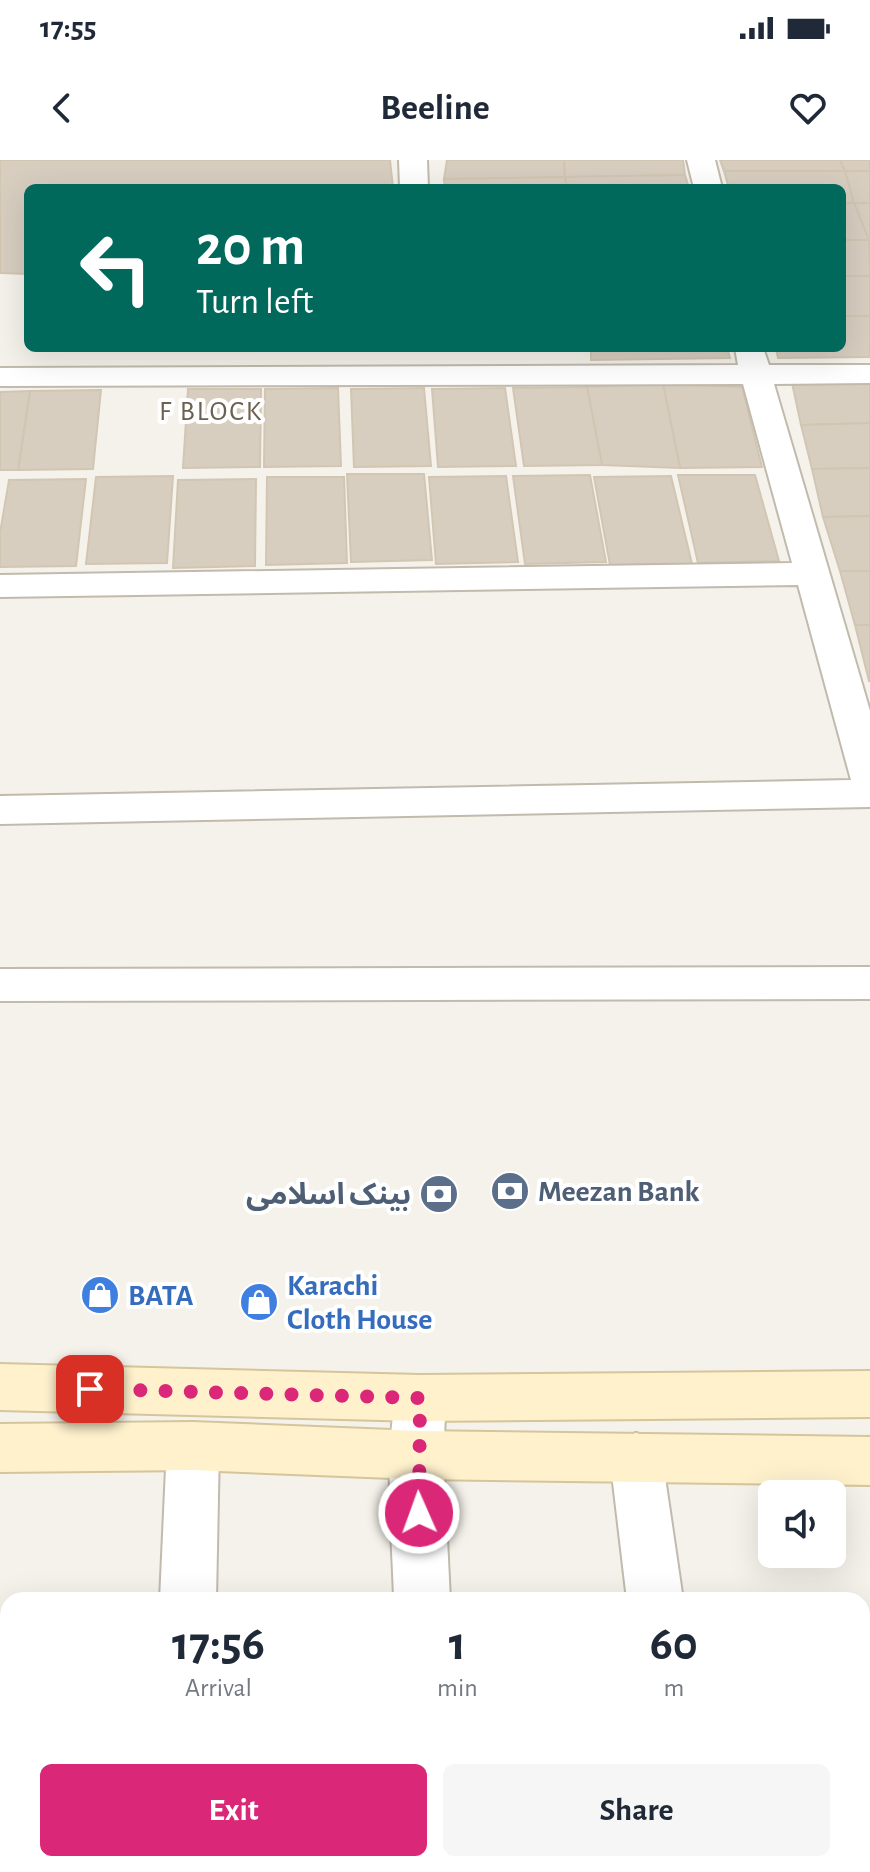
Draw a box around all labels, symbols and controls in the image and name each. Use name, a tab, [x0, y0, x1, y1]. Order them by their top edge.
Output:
text: 17:55	[40, 13, 97, 43]
icon: back	[40, 86, 84, 130]
icon: heart	[786, 86, 830, 130]
text: Beeline	[380, 90, 490, 126]
icon: left	[64, 216, 168, 320]
text: 20 m	[196, 219, 305, 275]
text: Turn left	[196, 284, 313, 320]
district label: F BLOCK	[159, 398, 263, 426]
bank icon: Meezan Bank	[489, 1170, 531, 1212]
bank icon: بینک اسلامی	[418, 1173, 460, 1215]
place label: Meezan Bank	[538, 1177, 700, 1207]
place label: بینک اسلامی	[246, 1180, 411, 1211]
place label: Karachi Cloth House	[287, 1271, 432, 1335]
shop icon: BATA	[79, 1274, 121, 1316]
place label: BATA	[128, 1281, 193, 1311]
shop icon: Karachi Cloth House	[238, 1281, 280, 1323]
pin	[56, 1355, 124, 1423]
icon: arrive	[68, 1367, 112, 1411]
position arrow	[377, 1471, 461, 1555]
map controls	[758, 1480, 846, 1568]
button: sound	[758, 1480, 846, 1568]
text: 17:56	[172, 1621, 265, 1669]
text: 1	[449, 1621, 466, 1669]
text: 60	[650, 1621, 698, 1669]
text: Arrival	[185, 1675, 252, 1701]
text: min	[437, 1675, 478, 1701]
text: m	[663, 1675, 684, 1701]
button: Exit	[40, 1764, 427, 1856]
button: Share	[443, 1764, 830, 1856]

